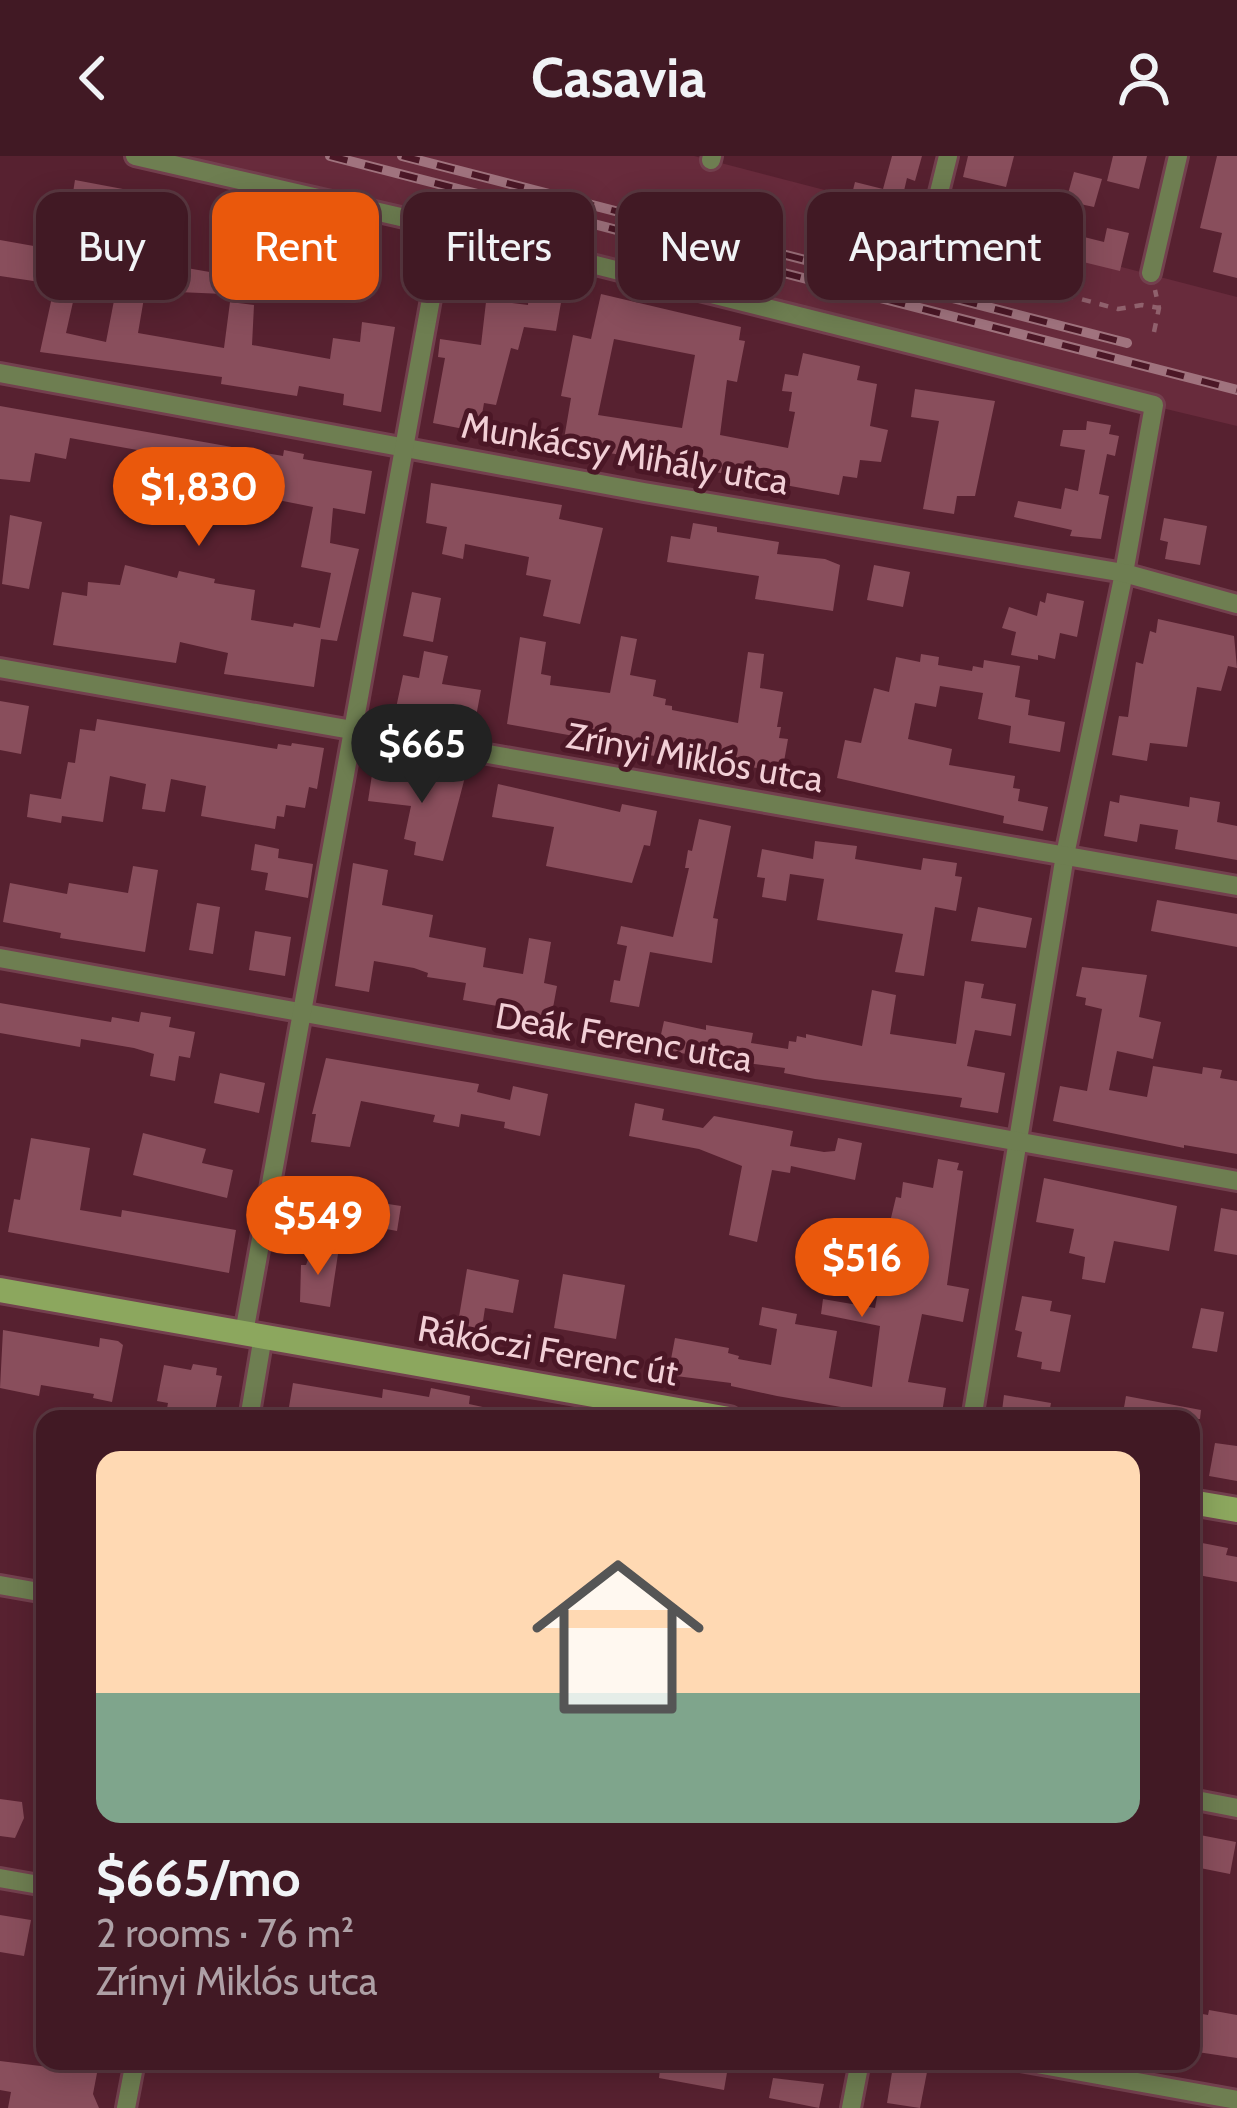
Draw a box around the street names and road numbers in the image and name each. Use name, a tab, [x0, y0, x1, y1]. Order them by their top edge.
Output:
street label: Munkácsy Mihály utca	[458, 403, 792, 503]
street label: Zrínyi Miklós utca	[563, 713, 827, 801]
street label: Deák Ferenc utca	[492, 993, 756, 1081]
street label: Rákóczi Ferenc út	[414, 1305, 682, 1395]

